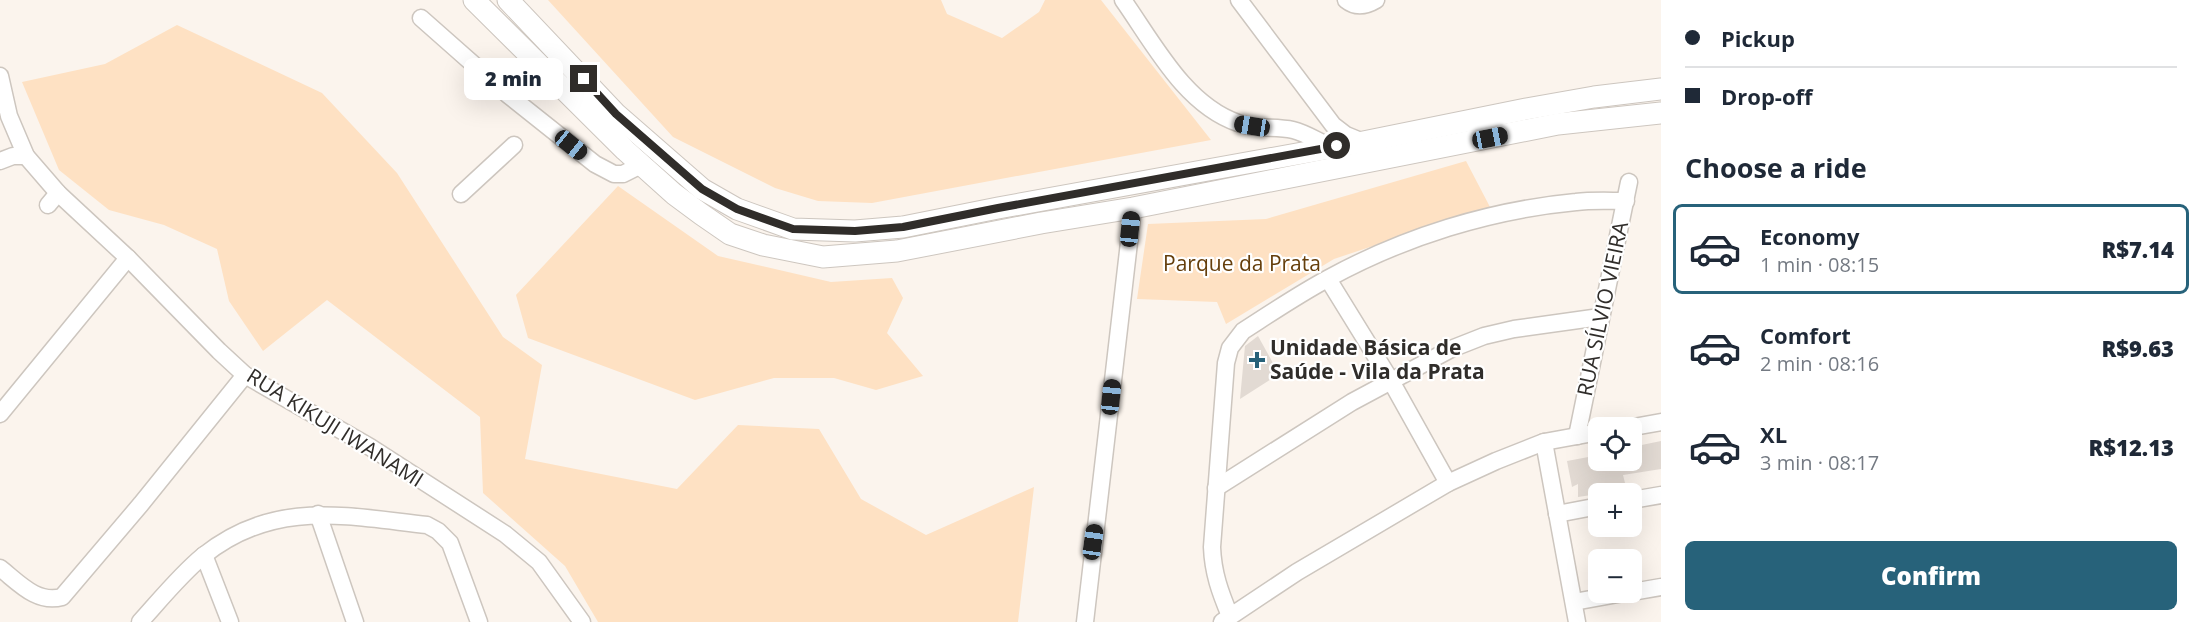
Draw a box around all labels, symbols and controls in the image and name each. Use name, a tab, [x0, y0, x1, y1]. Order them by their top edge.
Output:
text: Pickup	[1721, 23, 1795, 53]
callout: 2 min	[464, 58, 563, 100]
text: 2 min	[485, 65, 542, 92]
route end	[570, 65, 597, 92]
text: Drop-off	[1721, 81, 1813, 111]
car	[1233, 114, 1271, 138]
car	[1471, 126, 1509, 150]
car	[551, 127, 591, 163]
route start	[1323, 132, 1350, 159]
text: Choose a ride	[1685, 149, 1867, 186]
car	[1119, 210, 1141, 248]
street label: RUA SÍLVIO VIEIRA	[1570, 218, 1634, 399]
text: Economy	[1760, 221, 1859, 251]
icon: car	[1688, 222, 1742, 276]
text: R$7.14	[2101, 234, 2174, 264]
park label: Parque da Prata	[1163, 249, 1321, 277]
text: 1 min · 08:15	[1760, 251, 1879, 278]
text: Comfort	[1760, 320, 1851, 350]
icon: car	[1688, 321, 1742, 375]
place label: Unidade Básica de Saúde - Vila da Prata	[1270, 333, 1485, 385]
text: R$9.63	[2101, 333, 2174, 363]
text: 2 min · 08:16	[1760, 350, 1879, 377]
marker: Unidade Básica de Saúde - Vila da Prata	[1248, 351, 1266, 369]
street label: RUA KIKUJI IWANAMI	[242, 361, 429, 493]
car	[1100, 378, 1122, 416]
map controls	[1588, 417, 1642, 603]
button: locate	[1588, 417, 1642, 471]
text: XL	[1760, 419, 1787, 449]
icon: car	[1688, 420, 1742, 474]
text: R$12.13	[2088, 432, 2174, 462]
text: 3 min · 08:17	[1760, 449, 1879, 476]
button: +	[1588, 483, 1642, 537]
car	[1082, 523, 1104, 561]
button: Confirm	[1685, 541, 2177, 610]
button: −	[1588, 549, 1642, 603]

